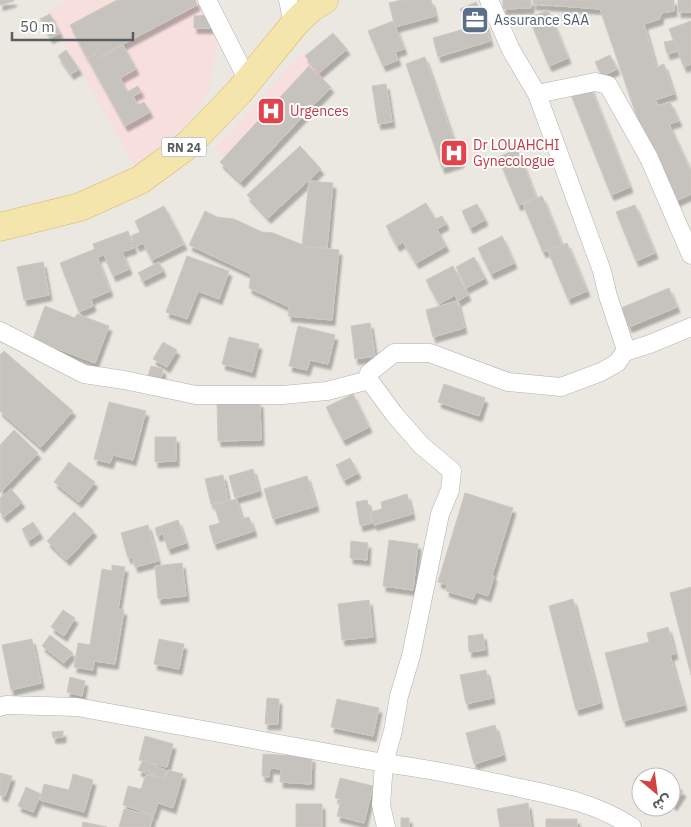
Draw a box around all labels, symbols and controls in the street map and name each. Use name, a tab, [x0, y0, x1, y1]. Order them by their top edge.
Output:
office icon: Assurance SAA	[460, 5, 490, 35]
scale bar	[12, 10, 134, 42]
place label: Assurance SAA	[494, 11, 589, 29]
text: 50 m	[20, 17, 55, 36]
hospital icon: Urgences	[256, 96, 286, 126]
place label: Urgences	[290, 102, 349, 120]
place label: Dr LOUAHCHI Gynecologue	[473, 136, 560, 170]
road number: RN 24	[162, 138, 206, 156]
hospital icon: Dr LOUAHCHI Gynecologue	[439, 138, 469, 168]
north arrow	[631, 767, 681, 817]
text: ش	[650, 791, 675, 816]

